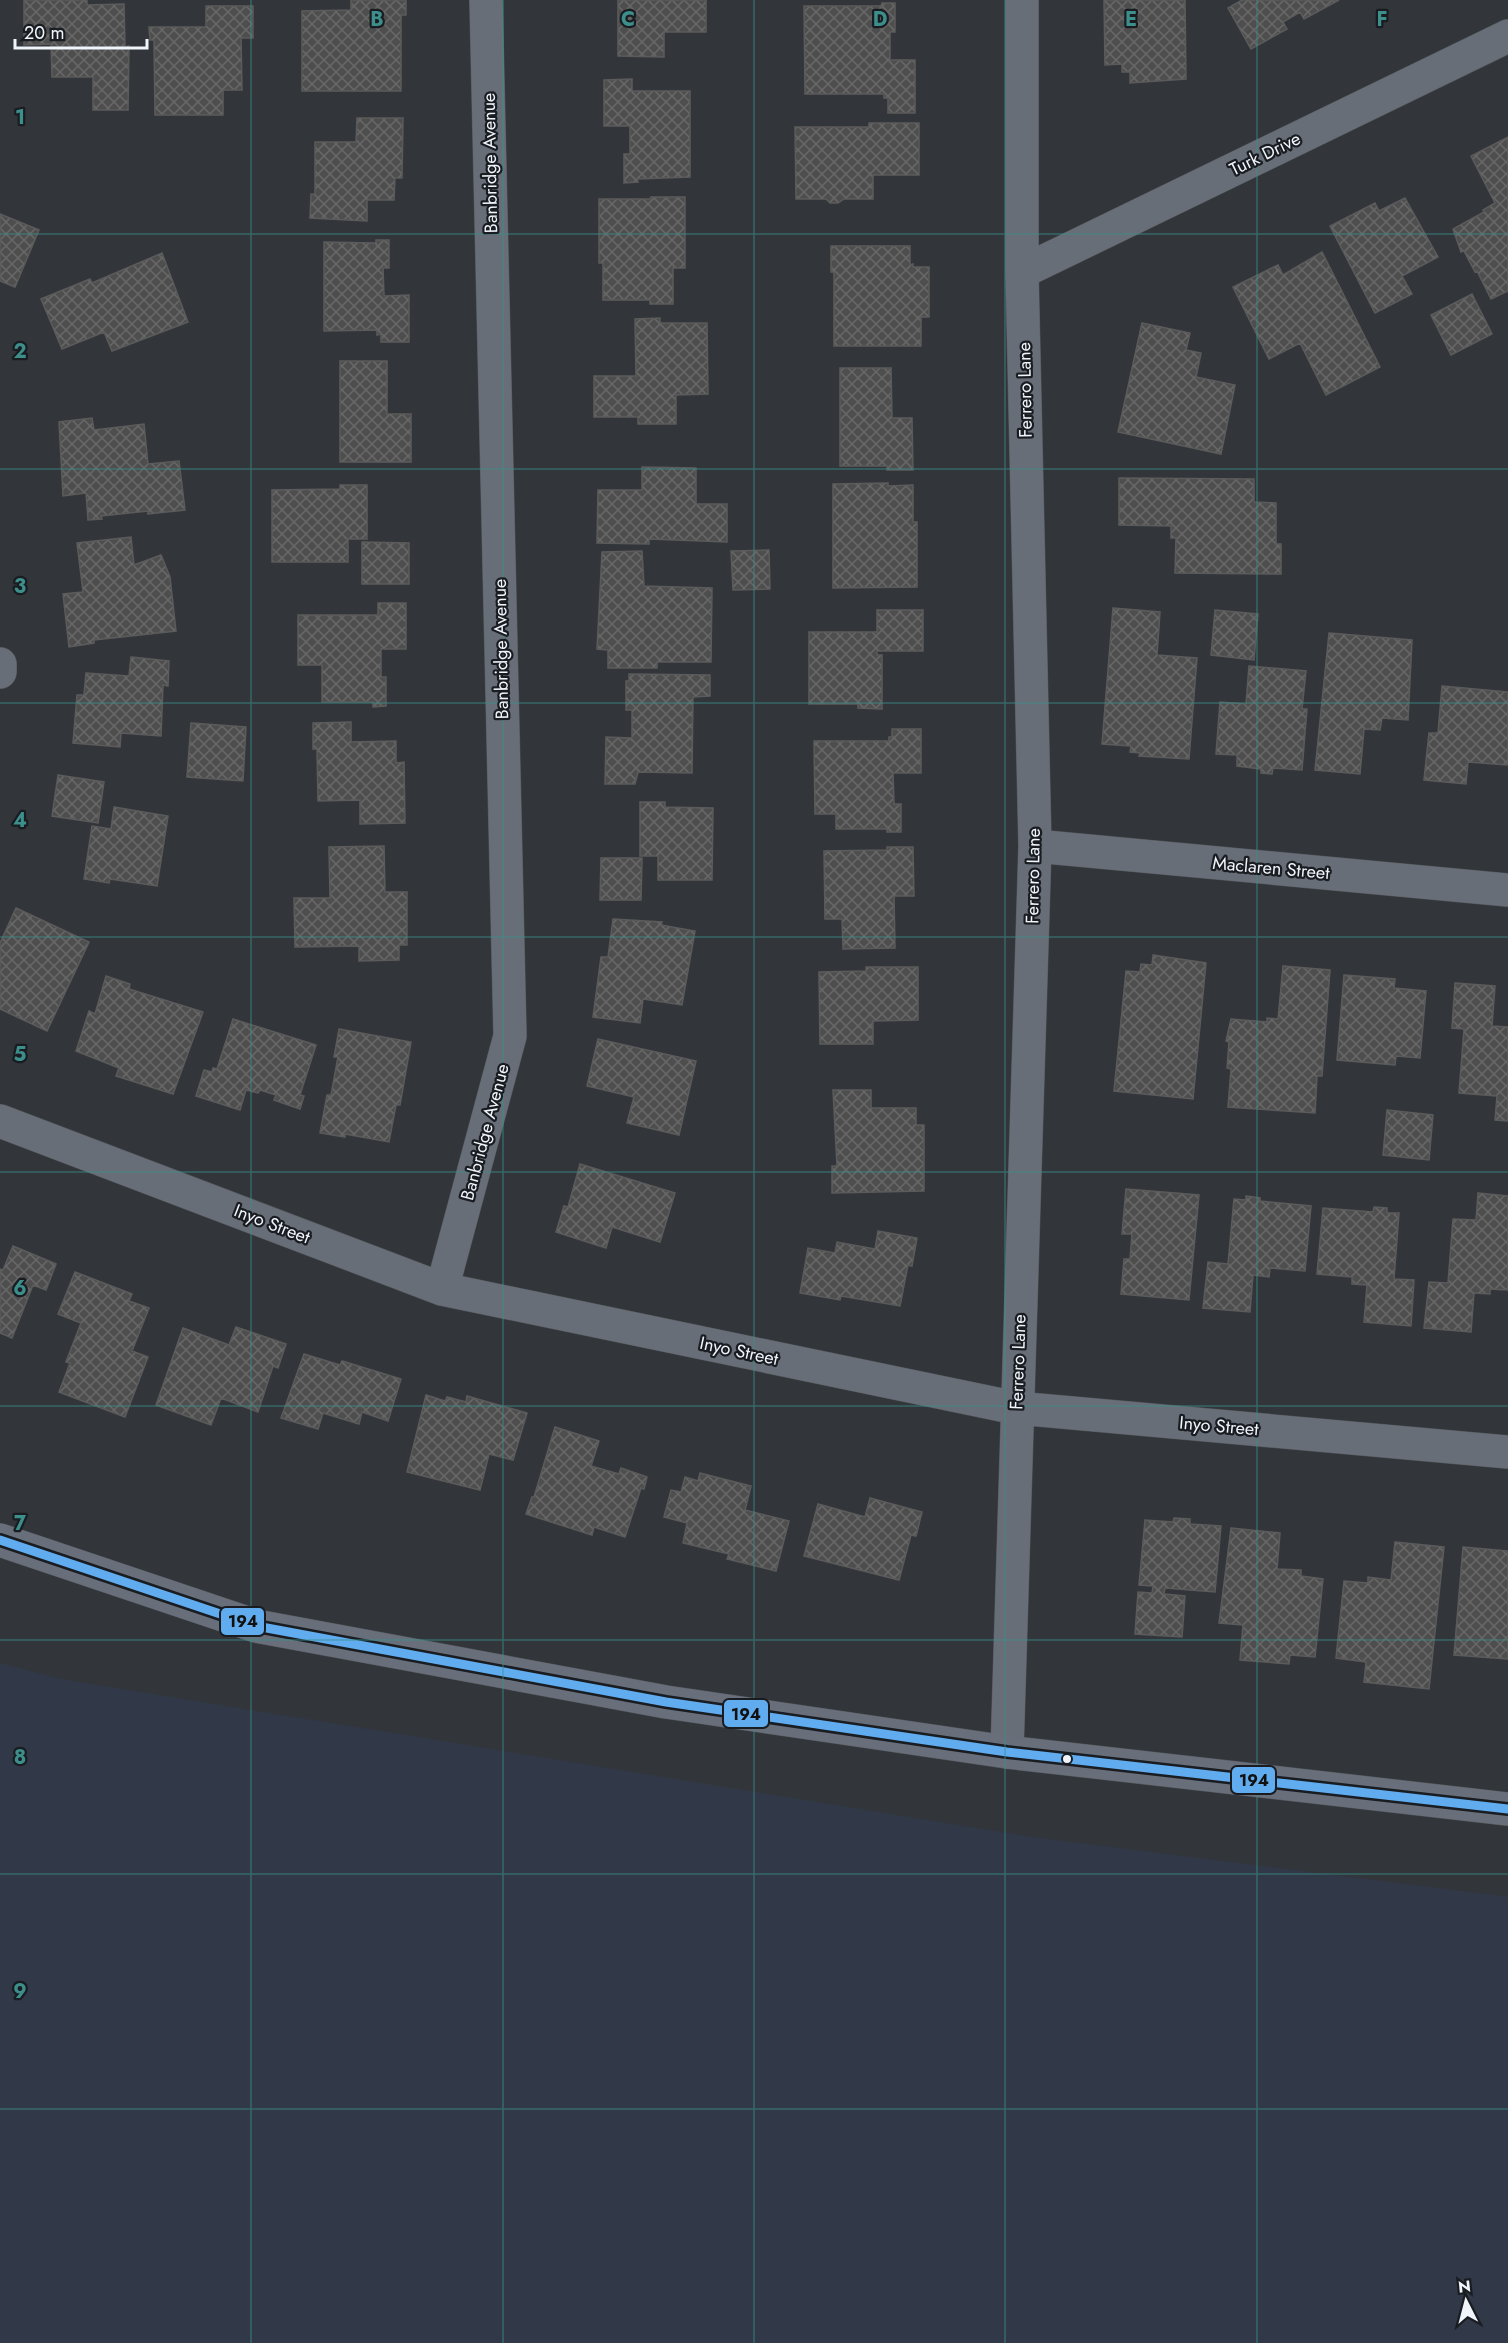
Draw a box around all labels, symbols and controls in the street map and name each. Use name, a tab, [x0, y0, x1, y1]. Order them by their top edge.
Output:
text: B	[370, 5, 384, 34]
text: C	[621, 5, 635, 34]
text: D	[873, 5, 887, 34]
text: E	[1125, 5, 1137, 34]
text: F	[1376, 5, 1388, 34]
scale bar	[15, 12, 147, 50]
text: 20 m	[24, 20, 64, 46]
street label: Banbridge Avenue	[476, 93, 504, 233]
text: 1	[15, 103, 25, 132]
street label: Turk Drive	[1225, 126, 1305, 182]
text: 2	[13, 337, 27, 366]
street label: Ferrero Lane	[1011, 342, 1039, 438]
text: 3	[14, 572, 26, 601]
street label: Banbridge Avenue	[487, 579, 515, 719]
text: 4	[13, 806, 27, 835]
street label: Ferrero Lane	[1019, 828, 1047, 924]
street label: Maclaren Street	[1211, 850, 1331, 886]
text: 5	[14, 1040, 27, 1069]
street label: Banbridge Avenue	[454, 1061, 516, 1203]
street label: Inyo Street	[230, 1198, 314, 1251]
text: 6	[13, 1274, 27, 1303]
street label: Ferrero Lane	[1003, 1314, 1033, 1410]
street label: Inyo Street	[697, 1330, 781, 1372]
street label: Inyo Street	[1178, 1410, 1260, 1442]
text: 7	[14, 1509, 27, 1538]
line badge: 194	[220, 1607, 265, 1636]
text: 194	[228, 1610, 258, 1633]
line badge: 194	[723, 1699, 769, 1728]
text: 194	[731, 1703, 761, 1726]
text: 8	[14, 1743, 26, 1772]
unlabelled marker	[1061, 1753, 1073, 1765]
line badge: 194	[1231, 1766, 1276, 1794]
text: 194	[1239, 1769, 1269, 1792]
text: 9	[13, 1977, 27, 2006]
north arrow	[1436, 2271, 1496, 2331]
text: N	[1457, 2274, 1472, 2299]

